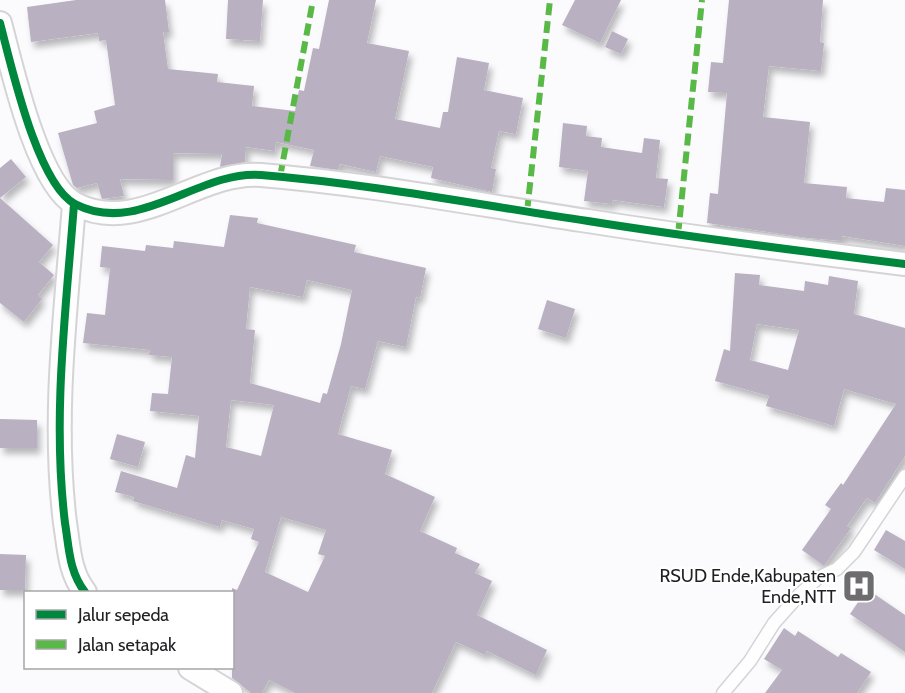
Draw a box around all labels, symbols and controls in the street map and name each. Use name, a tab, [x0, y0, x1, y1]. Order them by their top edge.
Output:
place label: RSUD Ende,Kabupaten Ende,NTT	[659, 565, 836, 608]
hospital icon: RSUD Ende,Kabupaten Ende,NTT	[841, 568, 877, 604]
legend	[24, 591, 234, 669]
text: Jalur sepeda	[77, 604, 169, 626]
text: Jalan setapak	[77, 634, 177, 656]

